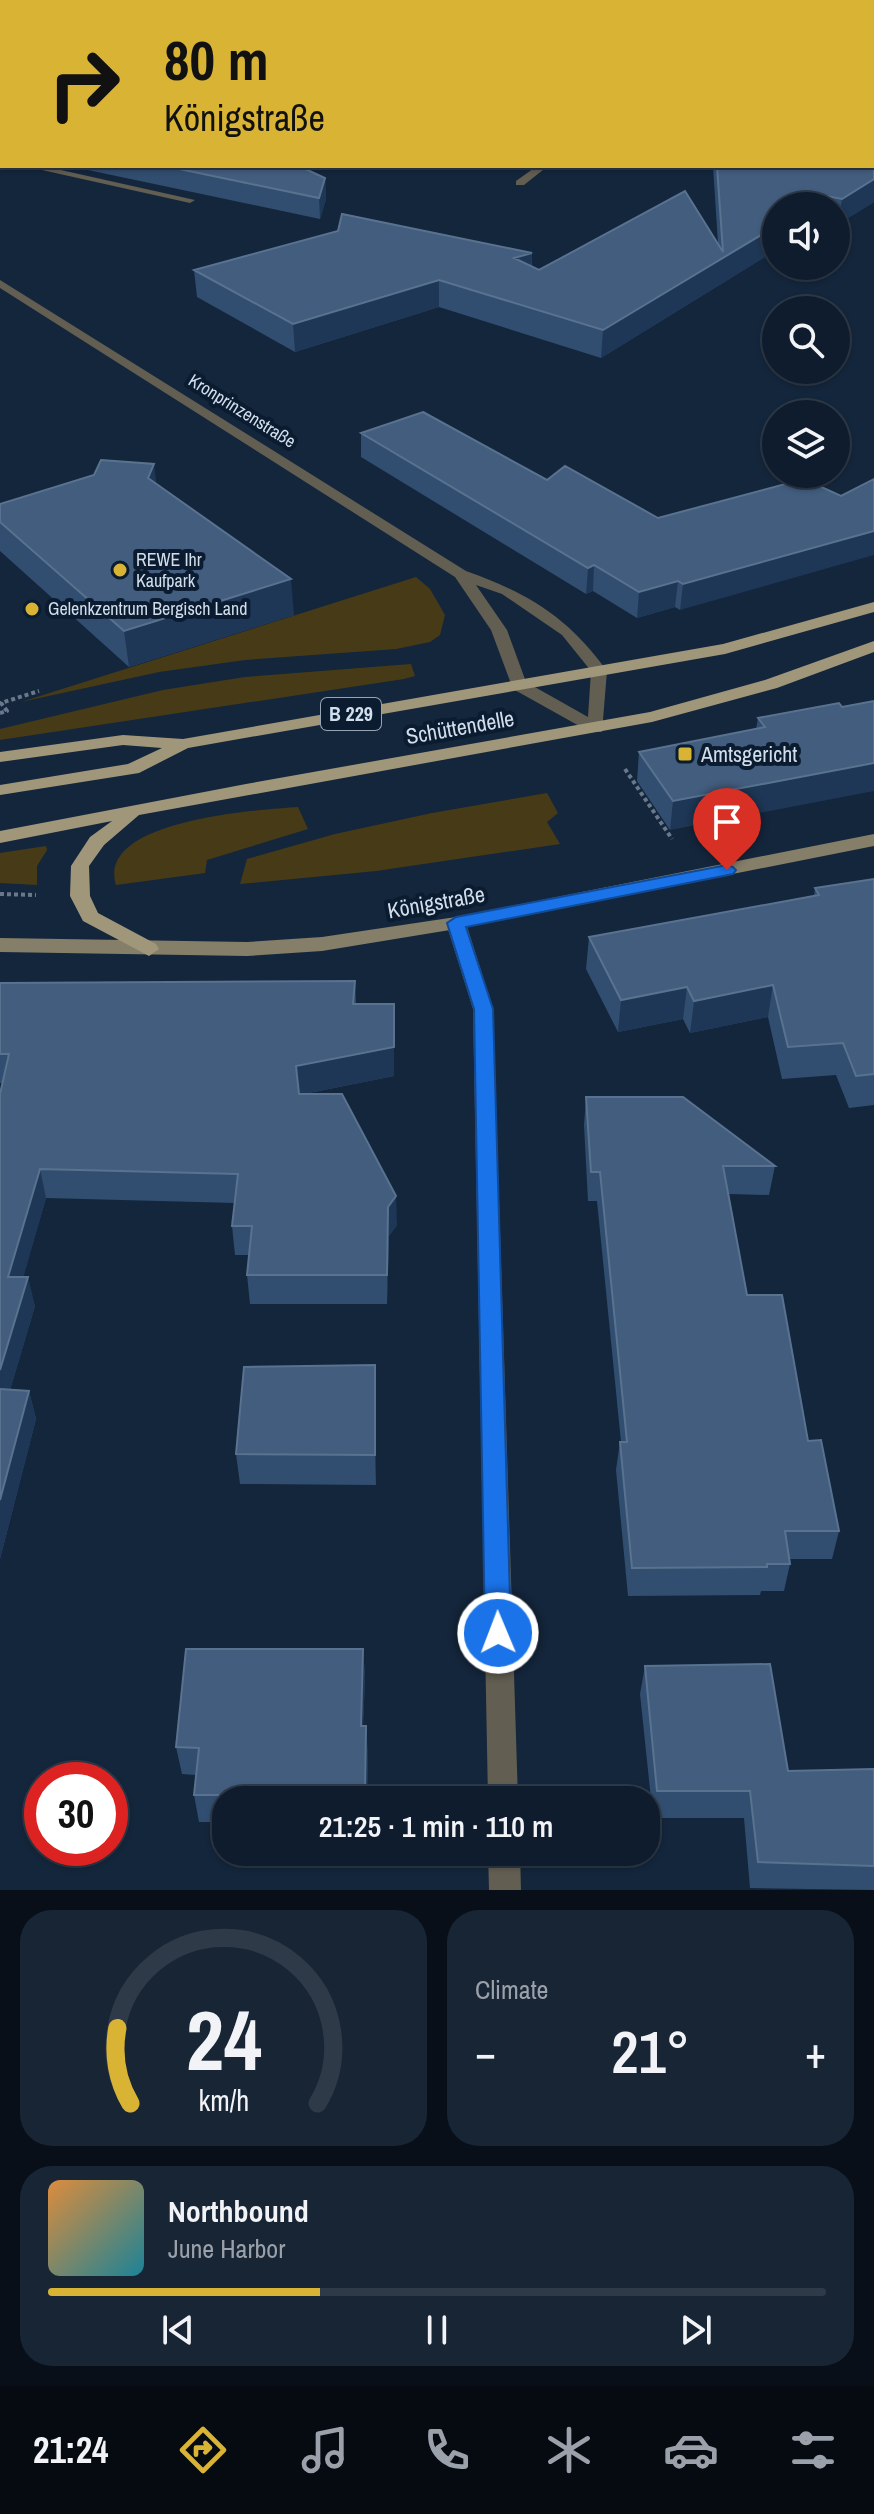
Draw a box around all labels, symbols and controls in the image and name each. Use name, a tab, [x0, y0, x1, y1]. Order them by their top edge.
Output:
text: 80 m	[164, 22, 269, 97]
icon: right	[32, 32, 136, 136]
text: Königstraße	[164, 94, 325, 142]
map controls	[762, 192, 850, 488]
button: sound	[762, 192, 850, 280]
button: search	[762, 296, 850, 384]
street label: Kronprinzenstraße	[184, 368, 301, 454]
button: layers	[762, 400, 850, 488]
place label: REWE Ihr Kaufpark	[136, 547, 202, 593]
marker: REWE Ihr Kaufpark	[111, 561, 129, 579]
place label: Gelenkzentrum Bergisch Land	[48, 596, 247, 621]
marker: Gelenkzentrum Bergisch Land	[23, 600, 41, 618]
road number: B 229	[321, 698, 381, 730]
street label: Schüttendelle	[404, 703, 516, 751]
place label: Amtsgericht	[700, 739, 797, 769]
marker: Amtsgericht	[676, 745, 694, 763]
pin	[693, 788, 761, 870]
icon: arrive	[705, 800, 749, 844]
street label: Königstraße	[385, 879, 487, 925]
position arrow	[456, 1591, 540, 1675]
speed limit sign: 30	[24, 1762, 128, 1866]
text: 21:25 · 1 min · 110 m	[319, 1806, 553, 1846]
text: Climate	[475, 1972, 548, 2007]
text: 24	[186, 1984, 261, 2096]
text: 21°	[611, 2011, 690, 2092]
text: −	[475, 2022, 496, 2082]
text: +	[805, 2022, 826, 2082]
text: km/h	[198, 2081, 249, 2120]
text: Northbound	[168, 2191, 309, 2231]
text: June Harbor	[168, 2231, 285, 2266]
icon: previous	[156, 2308, 200, 2352]
icon: pause	[415, 2308, 459, 2352]
icon: next	[674, 2308, 718, 2352]
icon: directions	[175, 2422, 231, 2478]
icon: music	[297, 2422, 353, 2478]
icon: phone	[419, 2422, 475, 2478]
icon: climate	[541, 2422, 597, 2478]
icon: car	[663, 2422, 719, 2478]
icon: filters	[785, 2422, 841, 2478]
text: 21:24	[33, 2426, 109, 2474]

